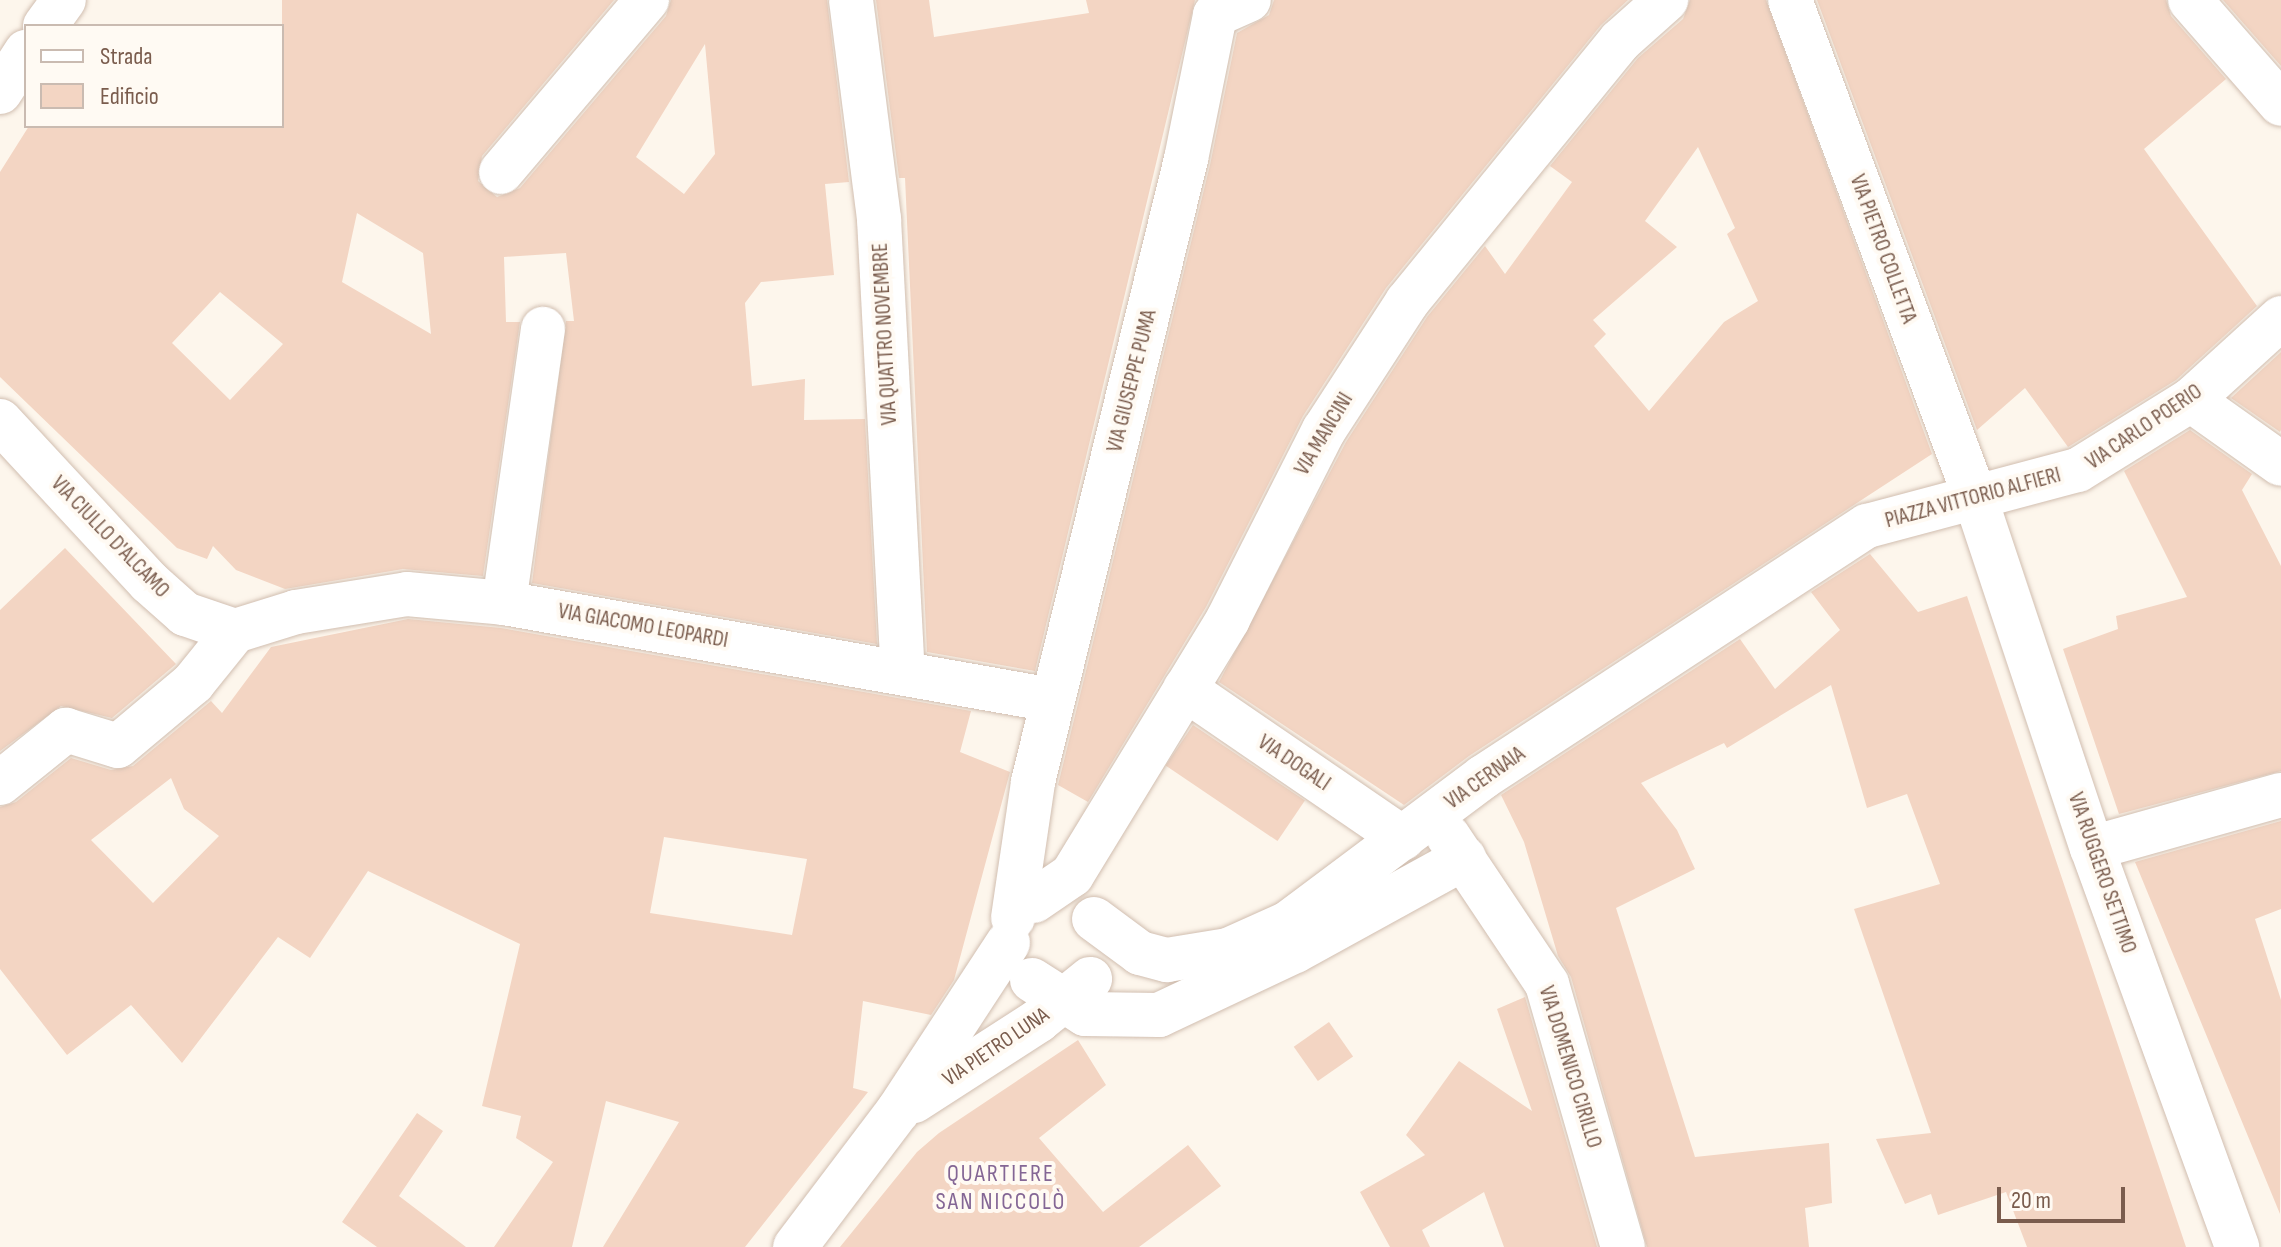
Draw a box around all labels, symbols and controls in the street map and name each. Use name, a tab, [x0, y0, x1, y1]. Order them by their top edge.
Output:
legend	[24, 24, 284, 128]
text: Strada	[100, 42, 153, 71]
text: Edificio	[100, 82, 159, 111]
street label: VIA PIETRO COLLETTA	[1844, 171, 1922, 327]
street label: VIA QUATTRO NOVEMBRE	[867, 242, 903, 426]
street label: VIA GIUSEPPE PUMA	[1102, 307, 1162, 455]
street label: VIA CARLO POERIO	[2081, 379, 2207, 475]
street label: VIA MANCINI	[1289, 388, 1359, 480]
street label: PIAZZA VITTORIO ALFIERI	[1882, 462, 2064, 534]
street label: VIA CIULLO D'ALCAMO	[45, 471, 175, 603]
street label: VIA GIACOMO LEOPARDI	[556, 598, 730, 654]
street label: VIA DOGALI	[1253, 729, 1335, 797]
street label: VIA CERNAIA	[1440, 741, 1530, 815]
street label: VIA RUGGERO SETTIMO	[2062, 789, 2142, 957]
street label: VIA DOMENICO CIRILLO	[1533, 983, 1607, 1151]
street label: VIA PIETRO LUNA	[938, 1002, 1054, 1092]
district label: QUARTIERE SAN NICCOLÒ	[936, 1160, 1066, 1216]
scale bar	[2001, 1171, 2129, 1221]
text: 20 m	[2011, 1186, 2051, 1215]

